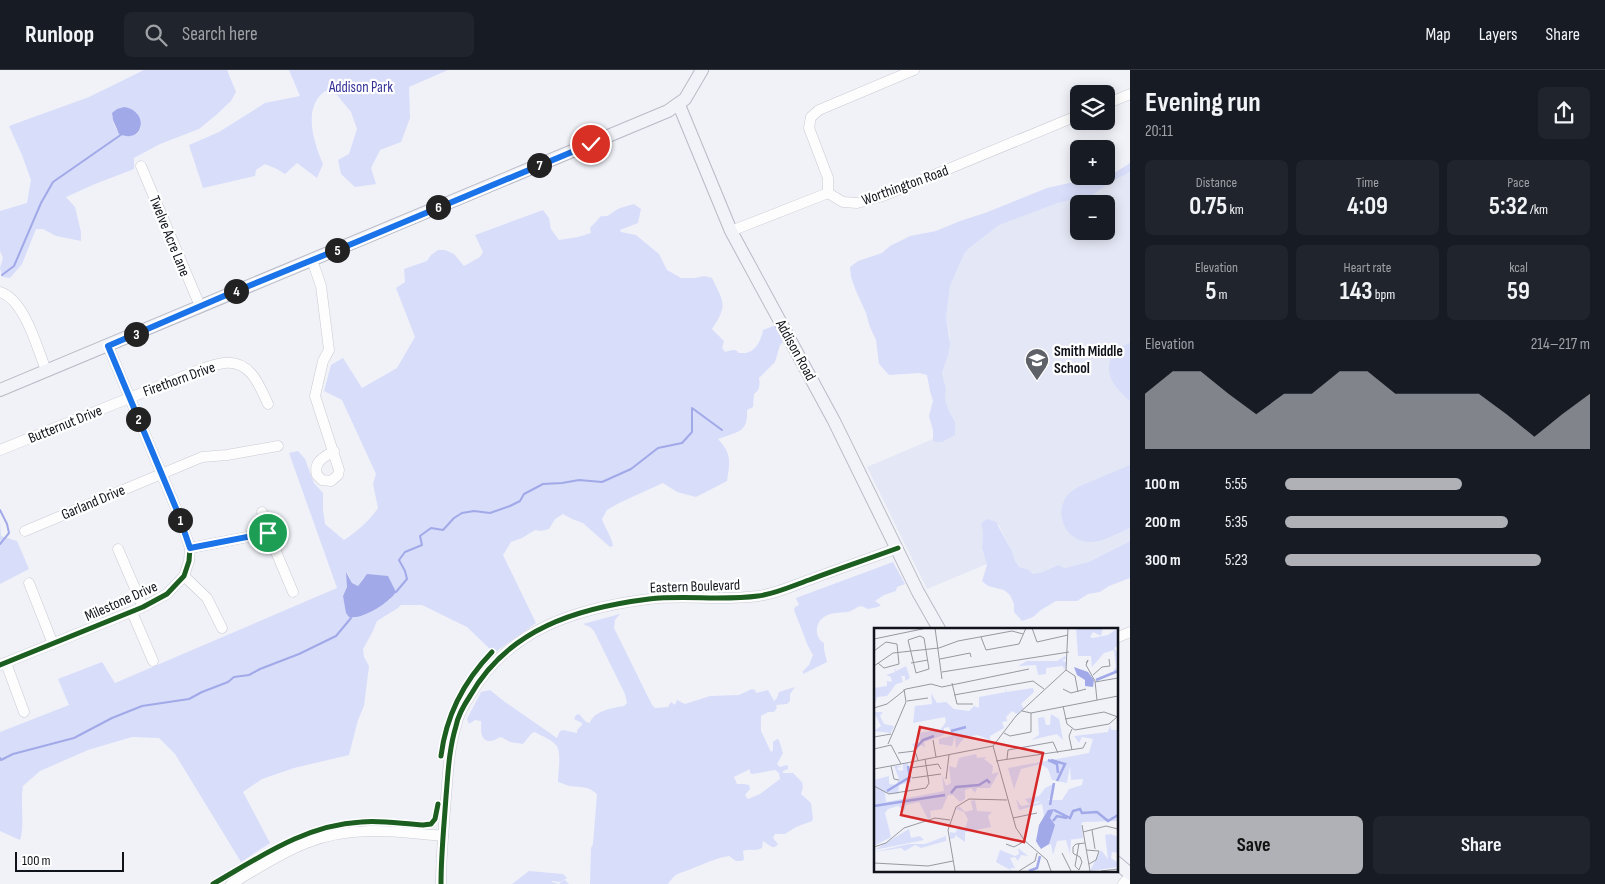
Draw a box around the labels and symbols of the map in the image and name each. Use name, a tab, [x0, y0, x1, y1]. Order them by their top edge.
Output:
park label: Addison Park	[328, 78, 393, 97]
pin	[570, 123, 612, 165]
pin: 7	[526, 152, 552, 178]
street label: Worthington Road	[859, 161, 951, 210]
street label: Twelve Acre Lane	[145, 193, 194, 279]
pin: 6	[426, 194, 450, 220]
pin: 5	[324, 238, 350, 262]
pin: 4	[224, 278, 248, 304]
street label: Addison Road	[771, 315, 820, 384]
pin: 3	[124, 322, 148, 346]
place label: Smith Middle School	[1054, 342, 1123, 378]
school or university icon: Smith Middle School	[1024, 347, 1050, 381]
street label: Firethorn Drive	[141, 358, 218, 401]
street label: Butternut Drive	[25, 401, 105, 448]
pin: 2	[126, 406, 150, 432]
street label: Garland Drive	[59, 481, 128, 524]
pin: 1	[168, 508, 192, 532]
pin	[247, 512, 289, 554]
street label: Eastern Boulevard	[650, 575, 740, 598]
street label: Milestone Drive	[82, 577, 161, 626]
inset map	[874, 628, 1118, 872]
scale bar	[15, 849, 124, 872]

